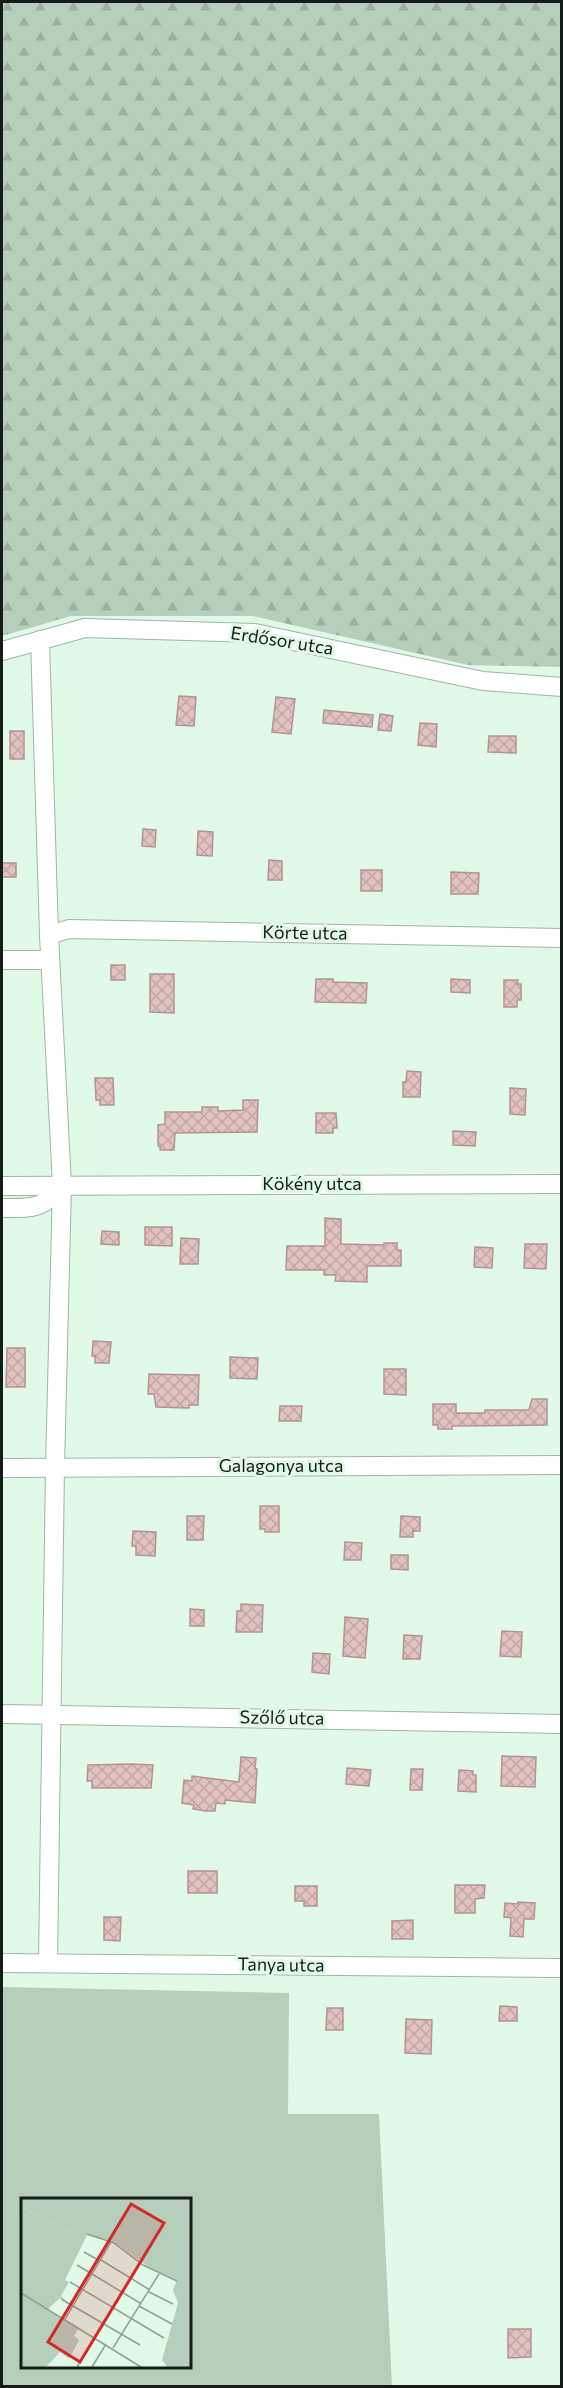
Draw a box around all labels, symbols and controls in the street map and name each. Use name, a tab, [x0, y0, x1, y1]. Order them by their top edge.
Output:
street label: Erdősor utca	[229, 621, 335, 659]
street label: Körte utca	[262, 920, 348, 944]
street label: Kökény utca	[262, 1172, 362, 1194]
street label: Galagonya utca	[219, 1454, 343, 1476]
street label: Szőlő utca	[240, 1705, 325, 1729]
street label: Tanya utca	[237, 1952, 325, 1976]
inset map	[21, 2198, 190, 2367]

